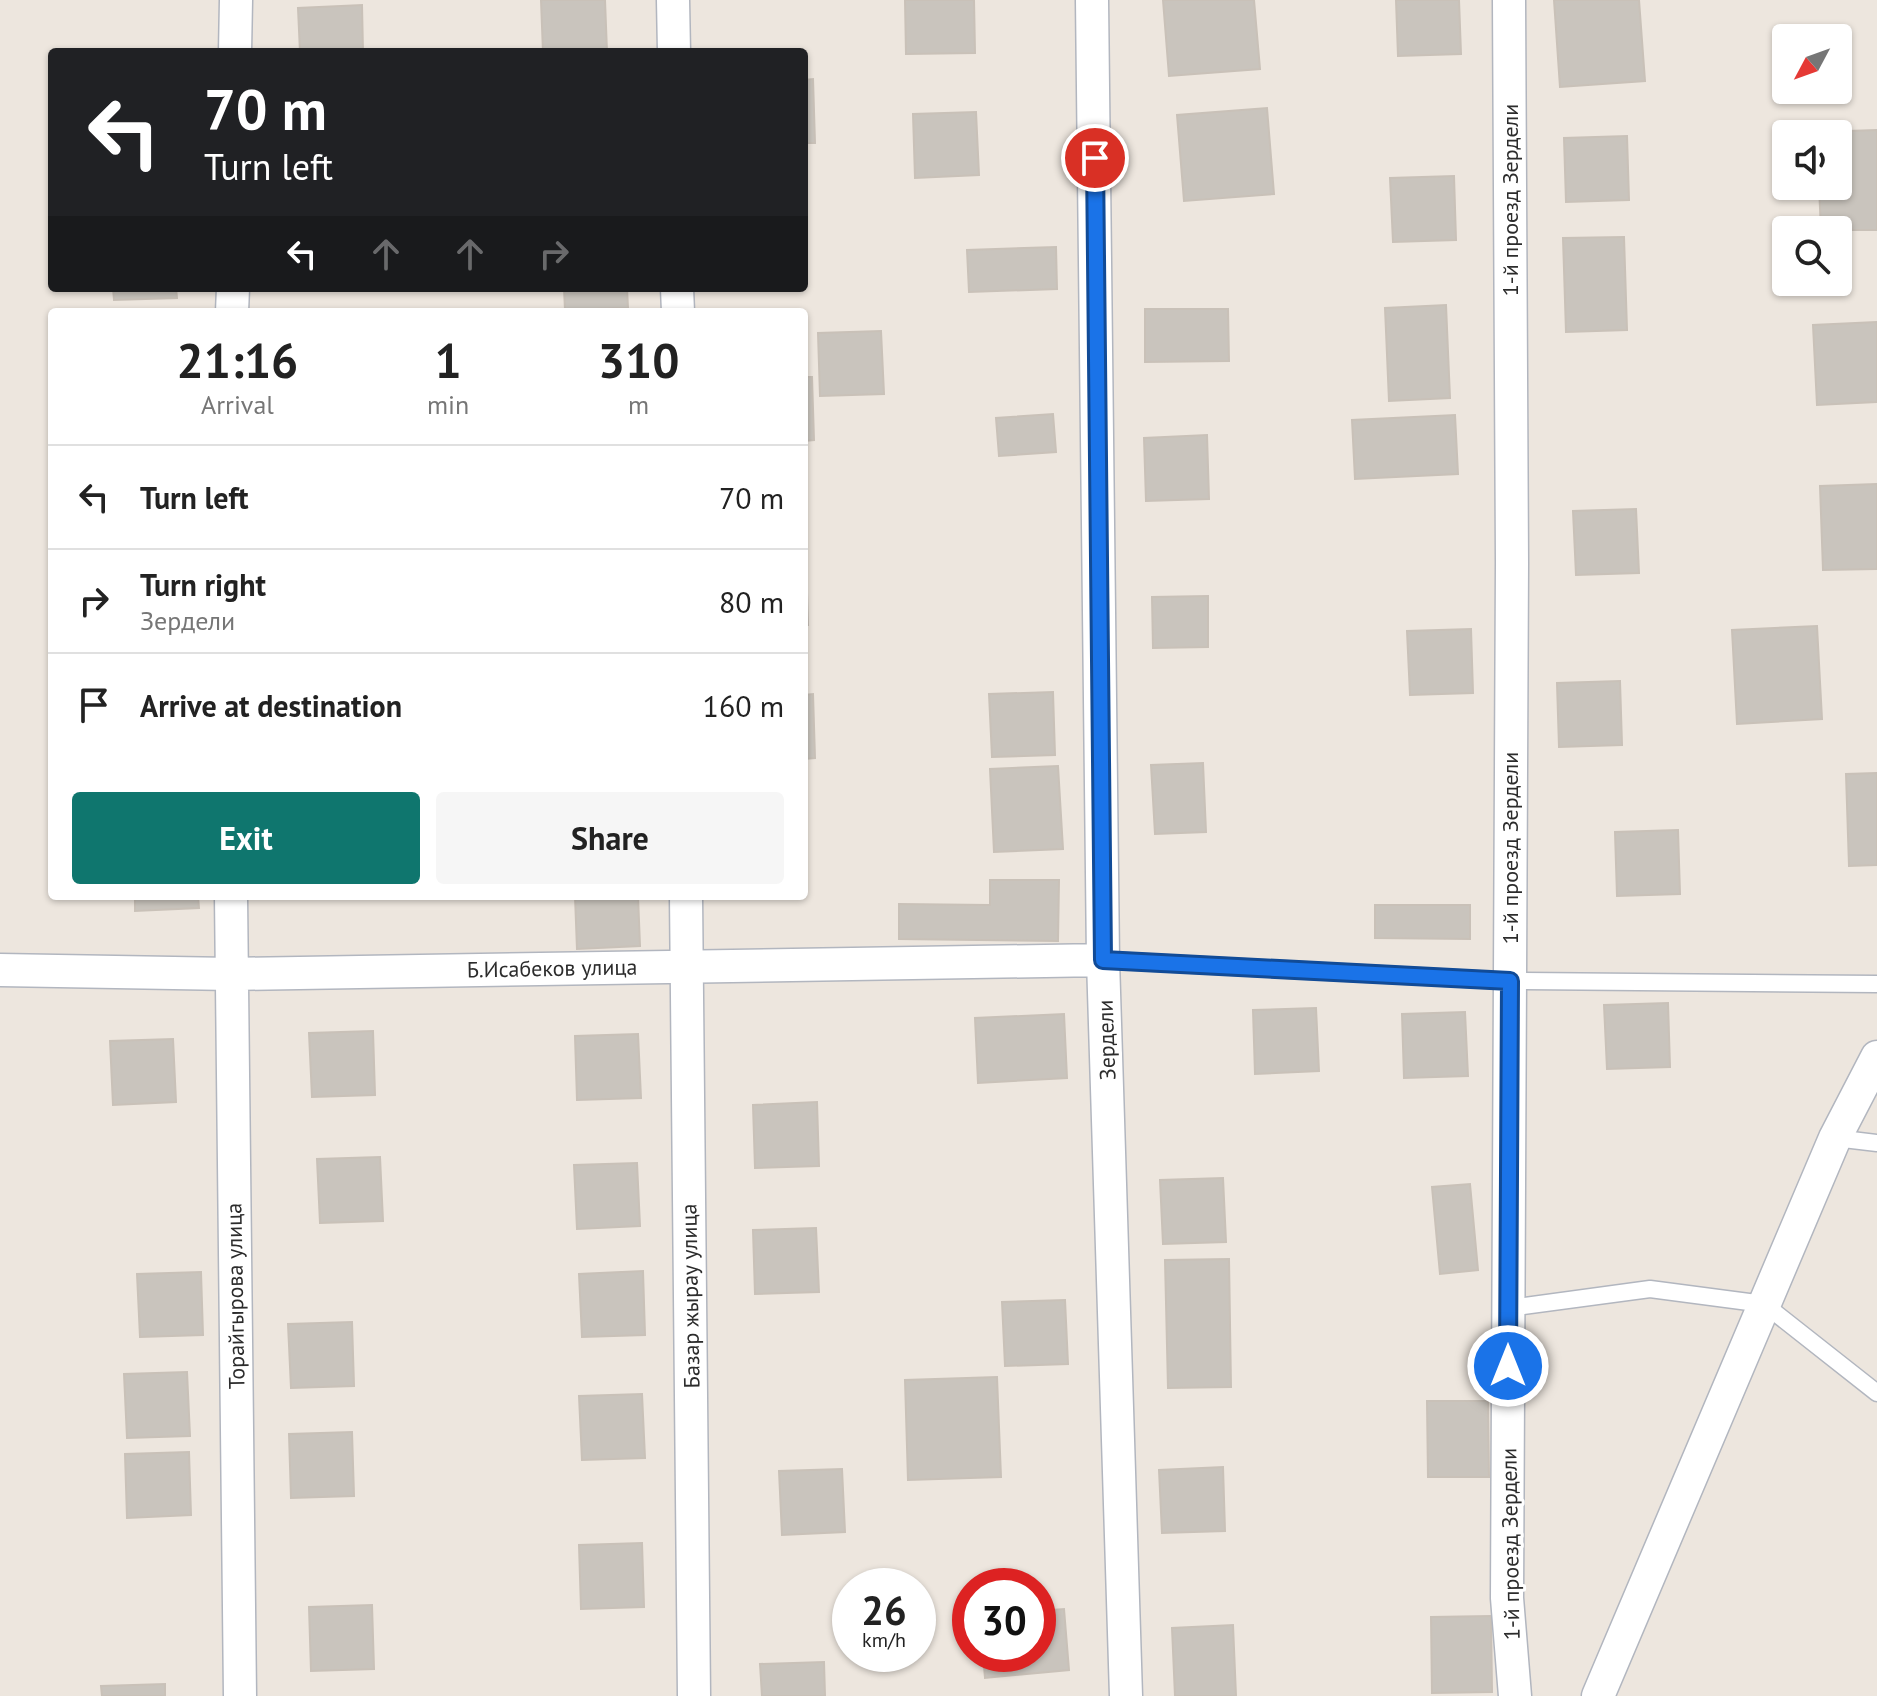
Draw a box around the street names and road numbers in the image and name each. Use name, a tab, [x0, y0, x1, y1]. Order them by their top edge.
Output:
street label: 1-й проезд Зердели	[1496, 104, 1524, 296]
street label: 1-й проезд Зердели	[1496, 752, 1524, 944]
street label: Б.Исабеков улица	[467, 953, 637, 983]
street label: Зердели	[1091, 999, 1121, 1081]
street label: Торайгырова улица	[219, 1203, 251, 1389]
street label: Базар жырау улица	[674, 1203, 706, 1389]
street label: 1-й проезд Зердели	[1494, 1448, 1526, 1640]

